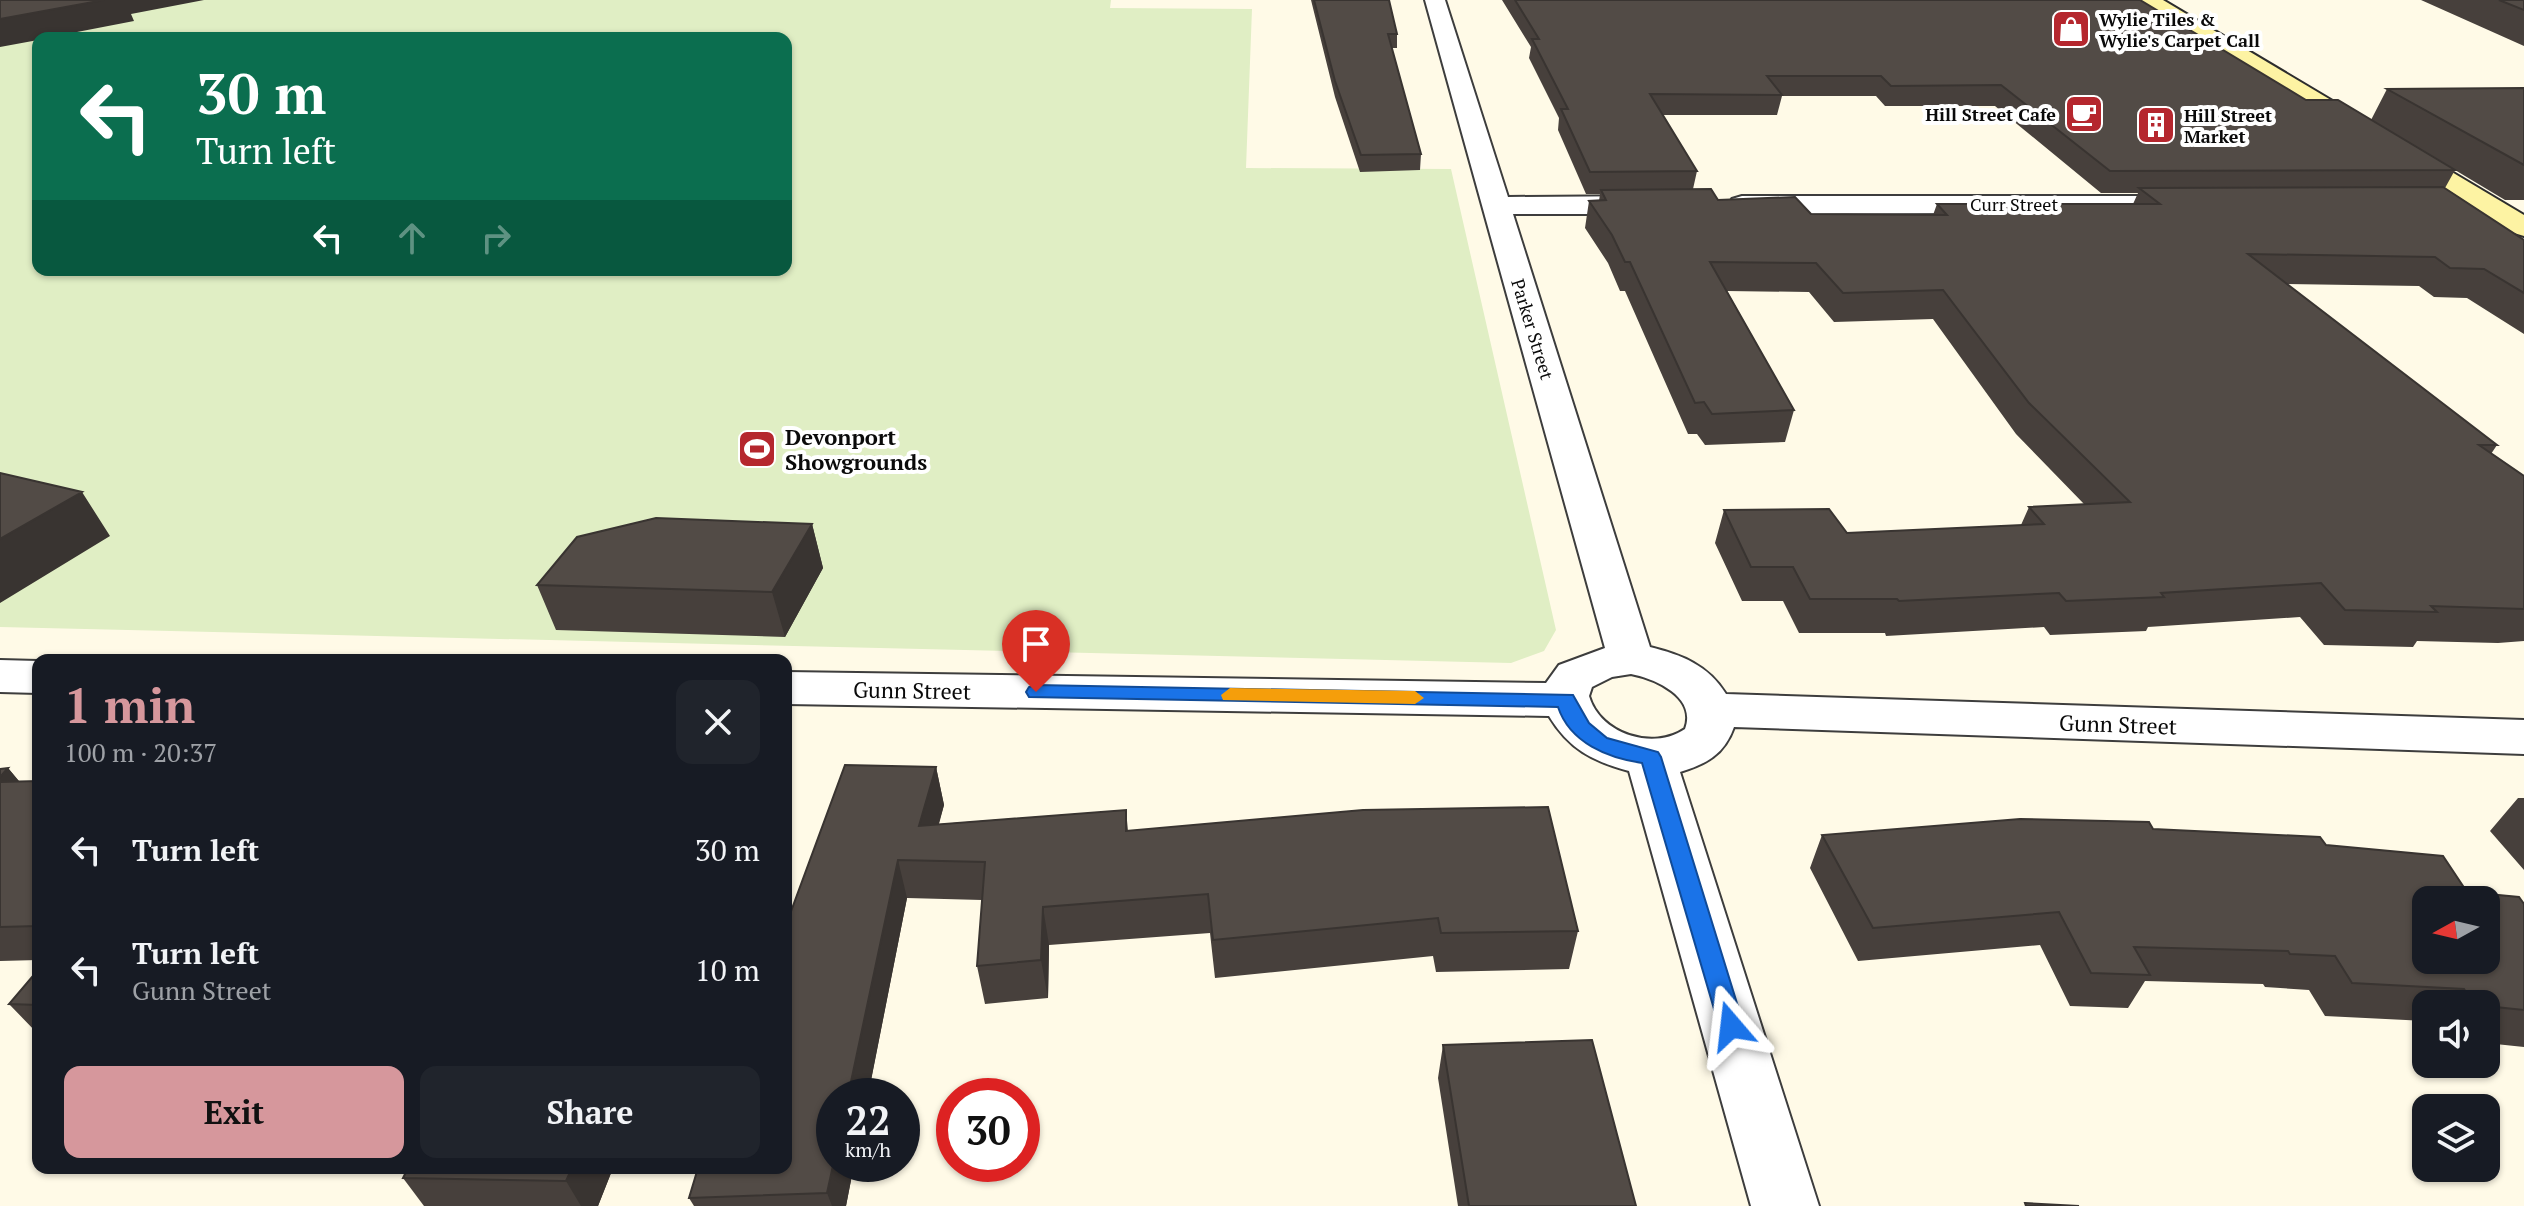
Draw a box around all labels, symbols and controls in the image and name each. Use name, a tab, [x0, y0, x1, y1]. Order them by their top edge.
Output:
place label: Wylie Tiles & Wylie's Carpet Call	[2099, 7, 2260, 52]
shop icon: Wylie Tiles & Wylie's Carpet Call	[2050, 8, 2092, 50]
text: 30 m	[196, 56, 326, 130]
icon: left	[64, 64, 168, 168]
cafe icon: Hill Street Cafe	[2063, 93, 2105, 135]
place label: Hill Street Cafe	[1925, 102, 2056, 126]
place label: Hill Street Market	[2184, 103, 2272, 148]
building icon: Hill Street Market	[2135, 104, 2177, 146]
text: Turn left	[196, 127, 336, 174]
street label: Curr Street	[1970, 192, 2058, 216]
icon: left	[306, 216, 350, 260]
icon: ahead	[390, 216, 434, 260]
icon: right	[474, 216, 518, 260]
street label: Parker Street	[1506, 276, 1560, 383]
place label: Devonport Showgrounds	[785, 422, 927, 476]
sports icon: Devonport Showgrounds	[736, 428, 778, 470]
pin	[1002, 610, 1070, 692]
icon: arrive	[1014, 622, 1058, 666]
text: 1 min	[64, 673, 195, 737]
street label: Gunn Street	[853, 674, 971, 706]
button: close	[676, 680, 760, 764]
street label: Gunn Street	[2059, 707, 2177, 741]
text: 100 m · 20:37	[64, 735, 217, 769]
icon: left	[64, 828, 108, 872]
text: Turn left	[132, 830, 259, 870]
text: 30 m	[695, 830, 760, 870]
north arrow	[2412, 886, 2500, 974]
map controls	[2412, 886, 2500, 1182]
text: Turn left	[132, 933, 259, 973]
icon: left	[64, 948, 108, 992]
text: 10 m	[695, 950, 760, 990]
text: Gunn Street	[132, 973, 271, 1007]
position arrow	[1689, 984, 1773, 1068]
button: sound	[2412, 990, 2500, 1078]
button: Exit	[64, 1066, 404, 1158]
button: Share	[420, 1066, 760, 1158]
speed limit sign: 30	[936, 1078, 1040, 1182]
text: 22	[845, 1093, 891, 1146]
button: layers	[2412, 1094, 2500, 1182]
text: km/h	[845, 1136, 891, 1163]

